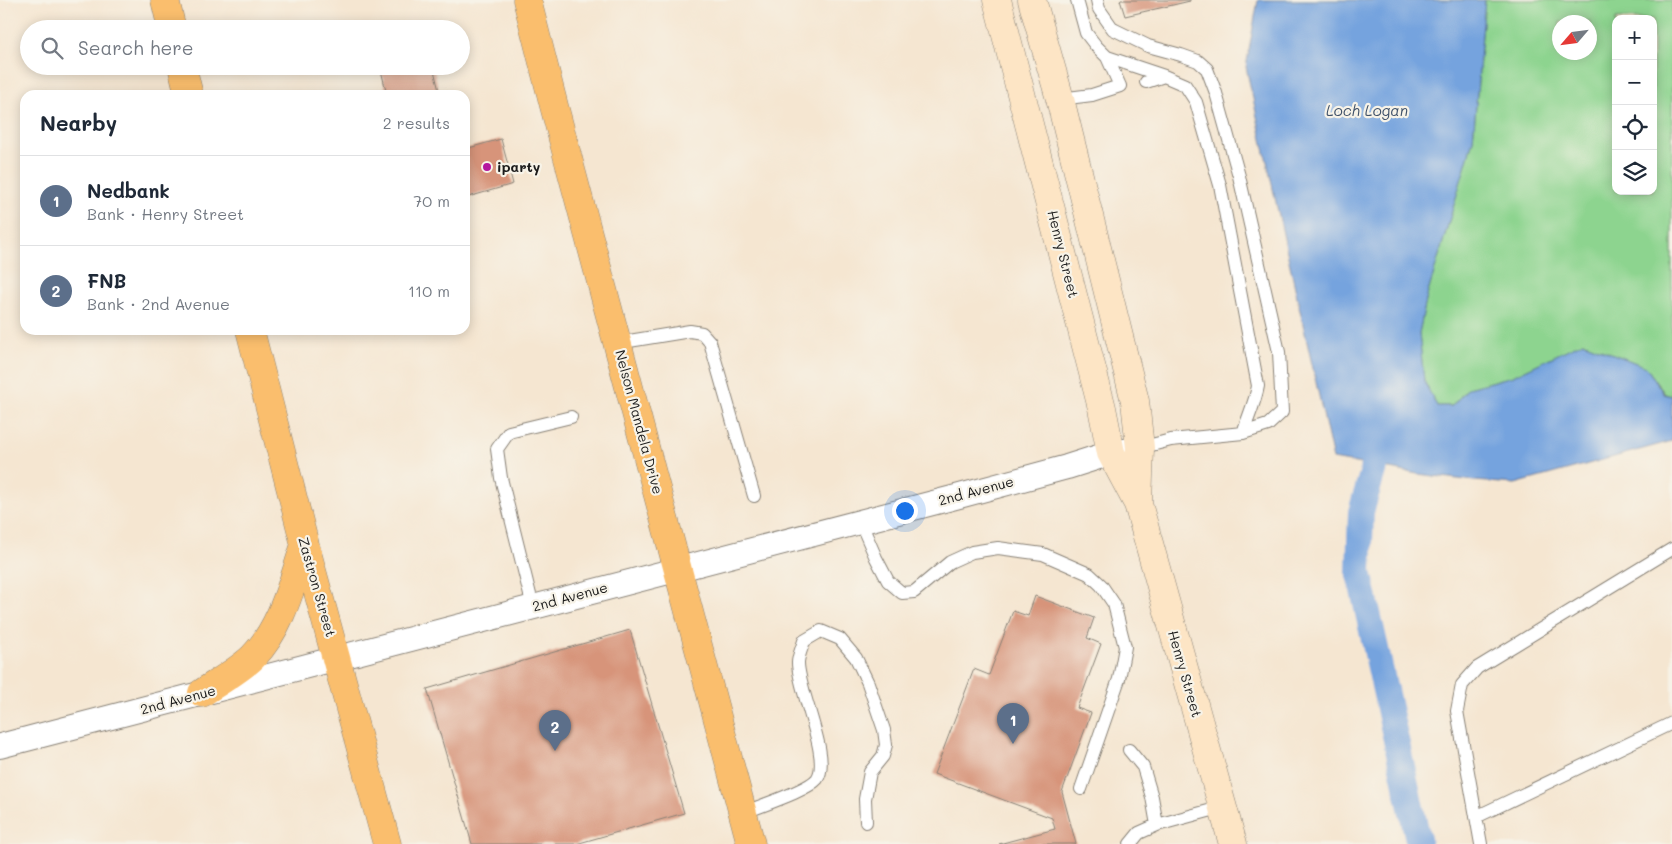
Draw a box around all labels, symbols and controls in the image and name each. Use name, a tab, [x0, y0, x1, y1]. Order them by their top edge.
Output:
north arrow	[1552, 15, 1597, 60]
map controls	[1612, 15, 1657, 195]
button: +	[1612, 15, 1657, 60]
search box	[20, 20, 470, 75]
icon: search	[38, 34, 66, 62]
text: Search here	[78, 35, 194, 60]
button: −	[1612, 60, 1657, 105]
water label: Loch Logan	[1326, 100, 1408, 120]
button: locate	[1612, 105, 1657, 150]
text: Nearby	[40, 109, 117, 136]
text: 2 results	[383, 112, 450, 133]
button: layers	[1612, 150, 1657, 195]
place label: iparty	[497, 157, 541, 176]
marker: iparty	[481, 161, 493, 173]
text: Nedbank	[87, 178, 170, 203]
text: 1	[52, 190, 60, 211]
text: 70 m	[413, 190, 450, 211]
text: Bank · Henry Street	[87, 203, 244, 224]
street label: Henry Street	[1043, 208, 1084, 300]
text: FNB	[87, 268, 126, 293]
text: 2	[52, 280, 60, 301]
text: 110 m	[408, 280, 450, 301]
text: Bank · 2nd Avenue	[87, 293, 230, 314]
street label: Nelson Mandela Drive	[611, 348, 668, 496]
street label: 2nd Avenue	[936, 471, 1016, 510]
your location	[892, 498, 918, 524]
street label: Zastron Street	[294, 535, 341, 639]
street label: 2nd Avenue	[530, 577, 610, 616]
street label: Henry Street	[1164, 628, 1207, 720]
street label: 2nd Avenue	[138, 680, 218, 719]
pin: 1	[997, 703, 1029, 744]
pin: 2	[539, 710, 571, 751]

